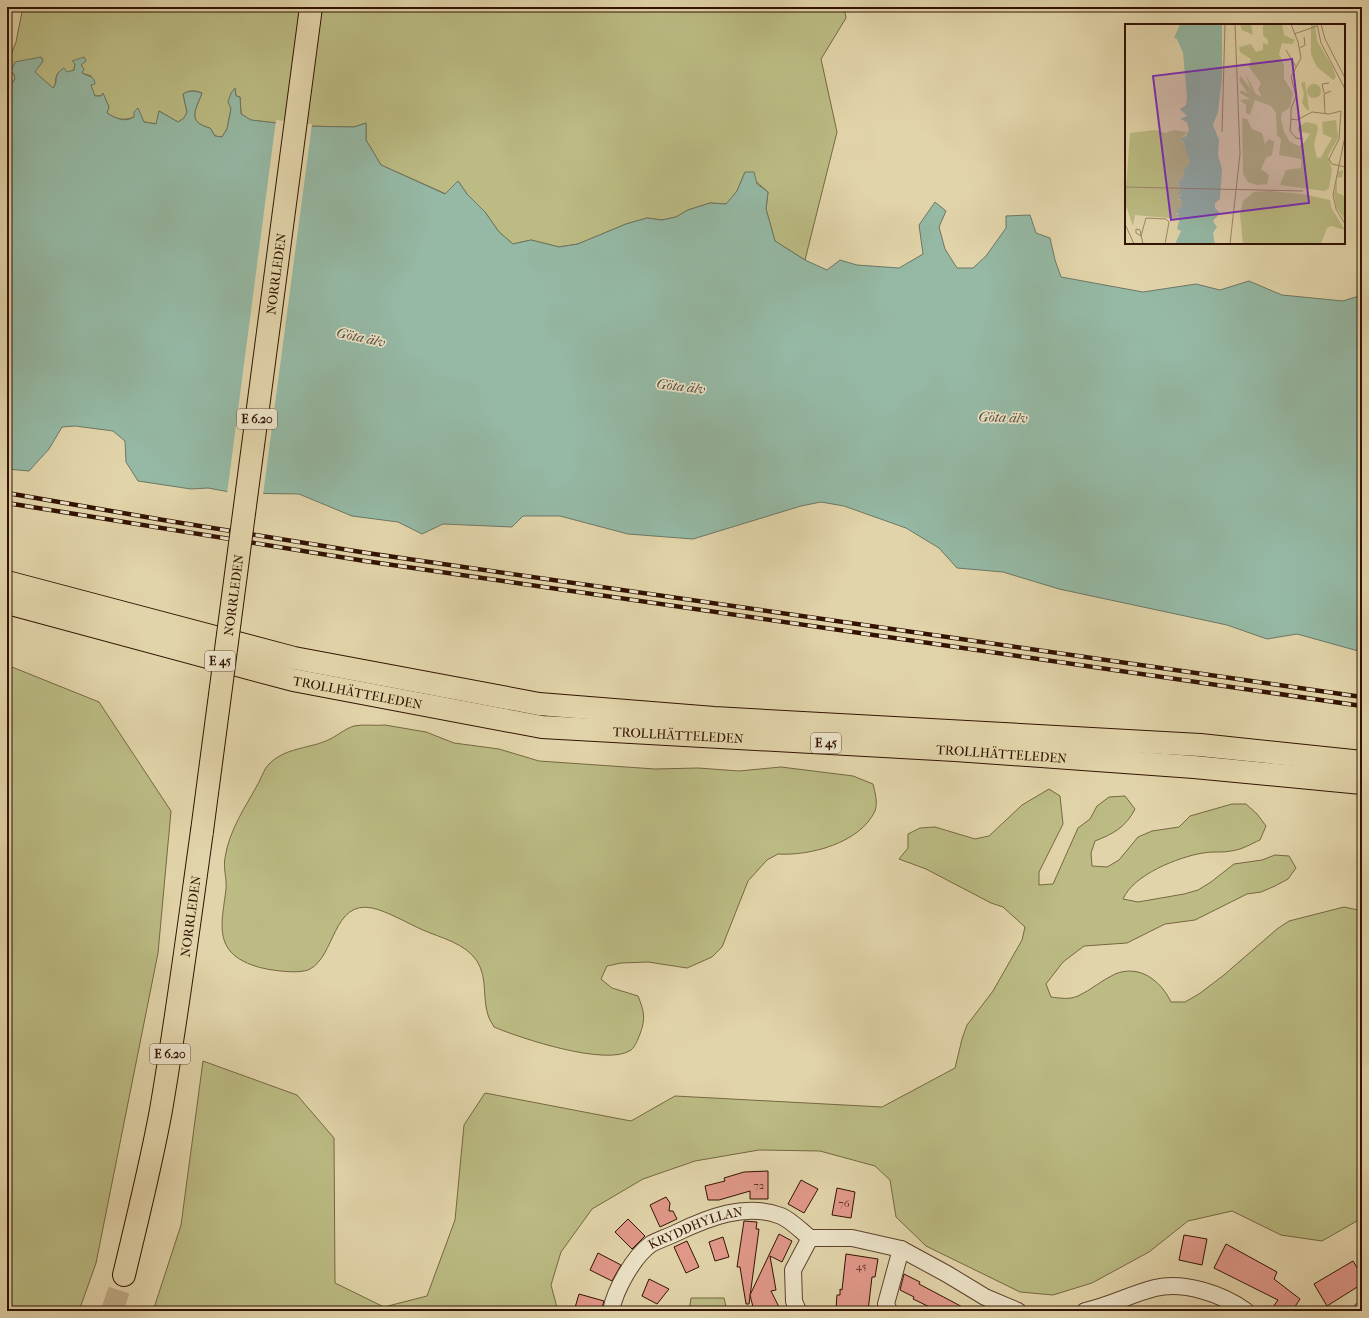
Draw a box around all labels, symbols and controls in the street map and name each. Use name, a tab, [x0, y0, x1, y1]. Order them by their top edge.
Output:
inset map	[1125, 24, 1345, 244]
street label: NORRLEDEN	[263, 232, 289, 316]
water label: Göta älv	[335, 324, 387, 351]
water label: Göta älv	[655, 375, 707, 398]
water label: Göta älv	[978, 408, 1028, 427]
road number: E 6.20	[237, 409, 277, 429]
street label: NORRLEDEN	[221, 553, 247, 637]
road number: E 45	[205, 651, 235, 671]
street label: TROLLHÄTTELEDEN	[292, 673, 424, 712]
street label: TROLLHÄTTELEDEN	[612, 724, 744, 746]
road number: E 45	[811, 733, 841, 753]
street label: TROLLHÄTTELEDEN	[936, 742, 1068, 766]
street label: NORRLEDEN	[178, 875, 204, 958]
road number: E 6.20	[150, 1044, 190, 1064]
house number: 72	[754, 1179, 765, 1192]
house number: 76	[838, 1197, 850, 1210]
street label: KRYDDHYLLAN	[645, 1204, 744, 1252]
house number: 45	[856, 1260, 867, 1273]

